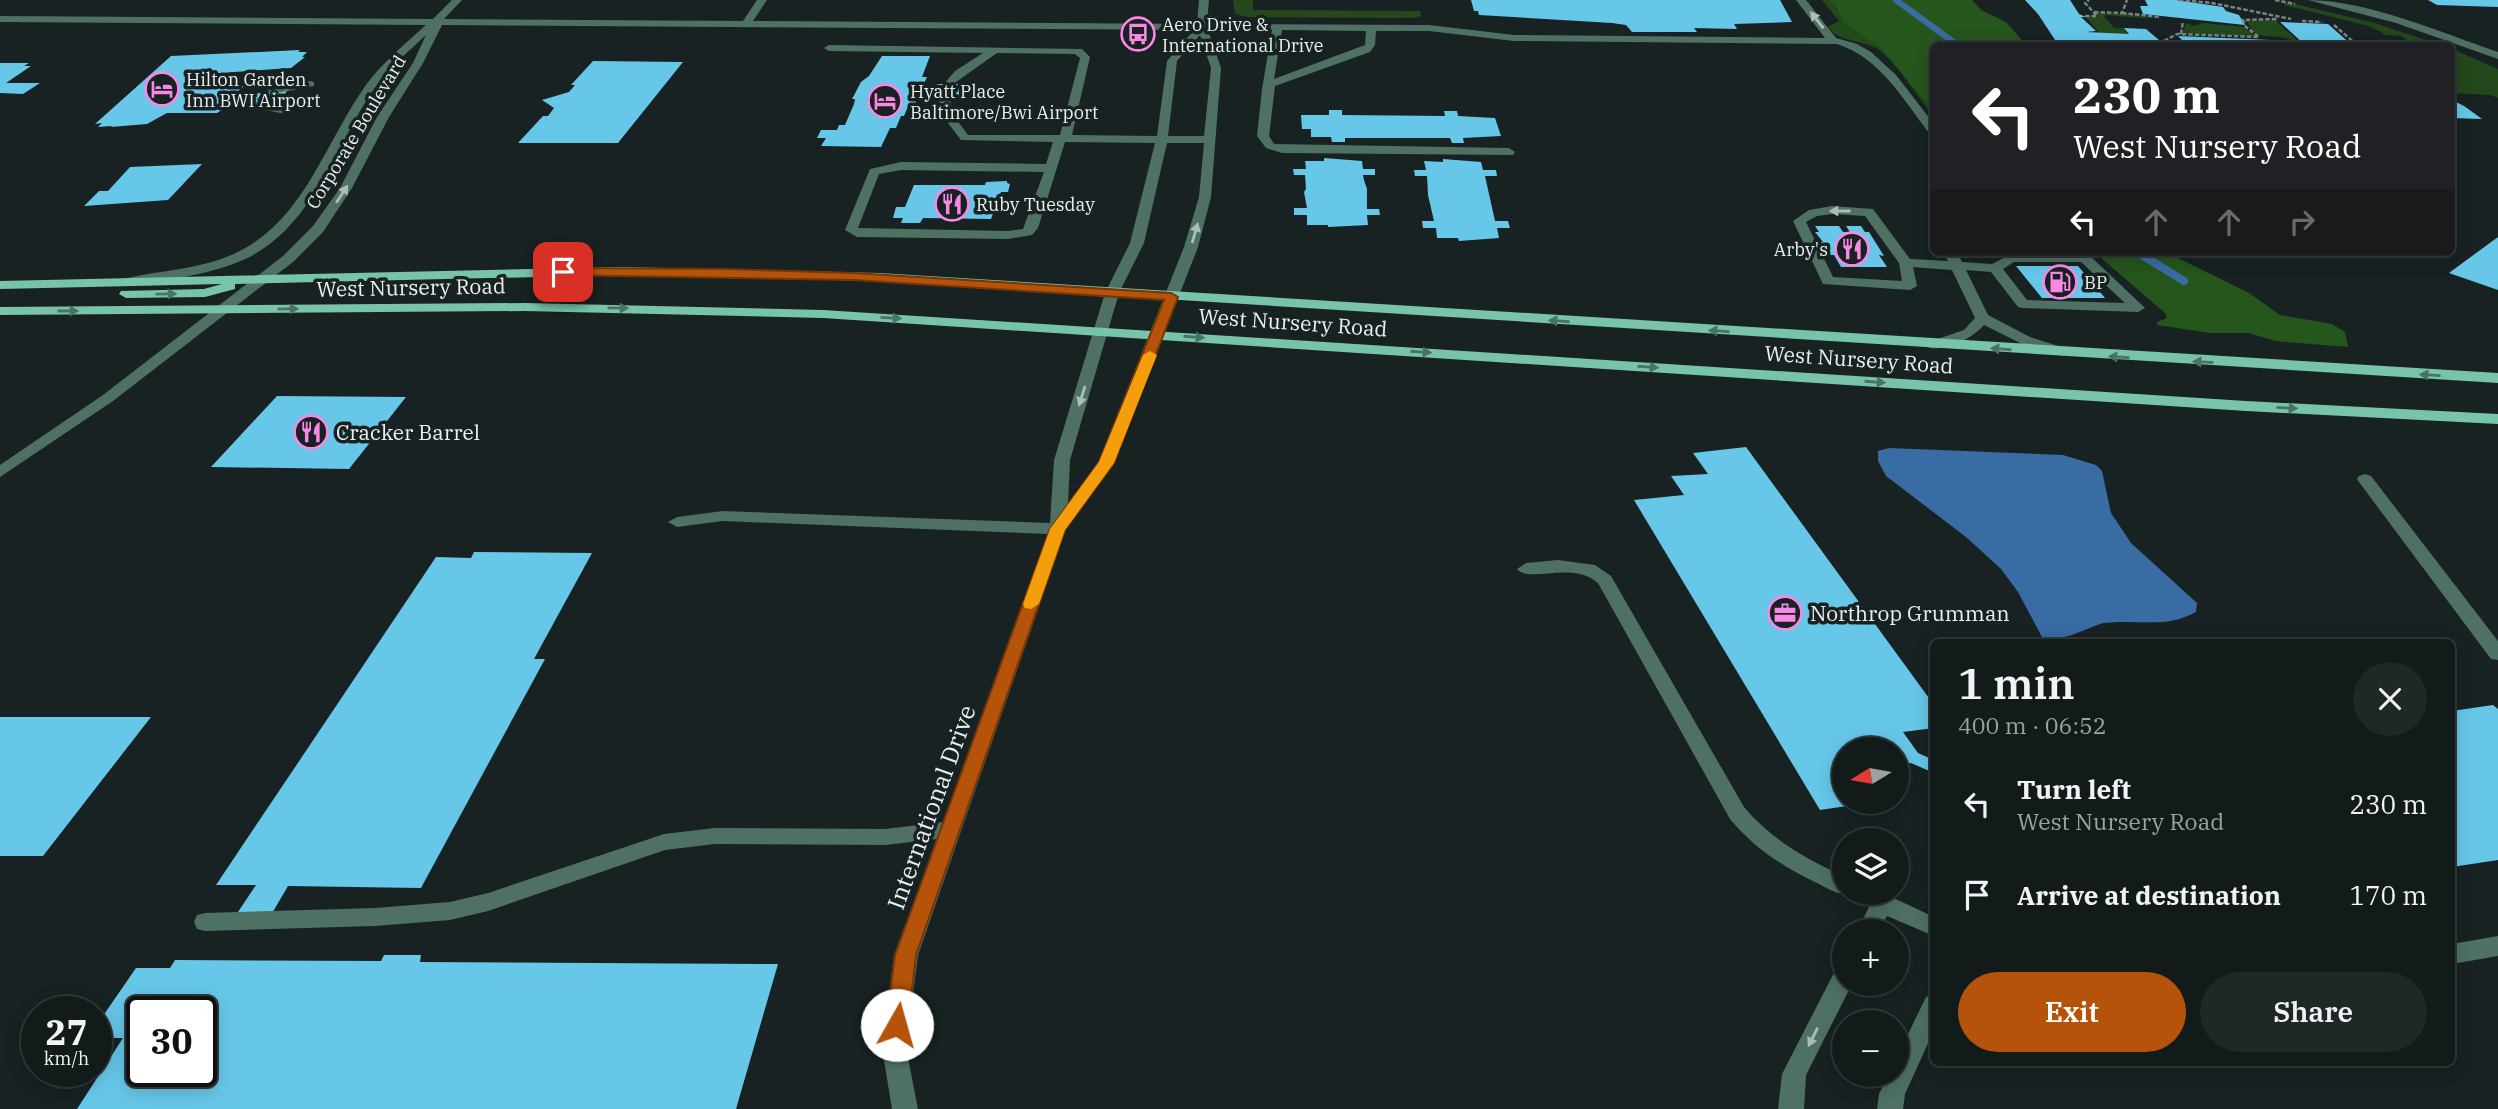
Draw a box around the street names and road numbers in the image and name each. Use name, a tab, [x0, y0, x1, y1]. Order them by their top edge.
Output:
street label: Corporate Boulevard	[301, 51, 411, 213]
street label: West Nursery Road	[316, 271, 506, 303]
street label: West Nursery Road	[1198, 301, 1389, 343]
street label: West Nursery Road	[1764, 338, 1955, 380]
street label: International Drive	[879, 700, 983, 914]

